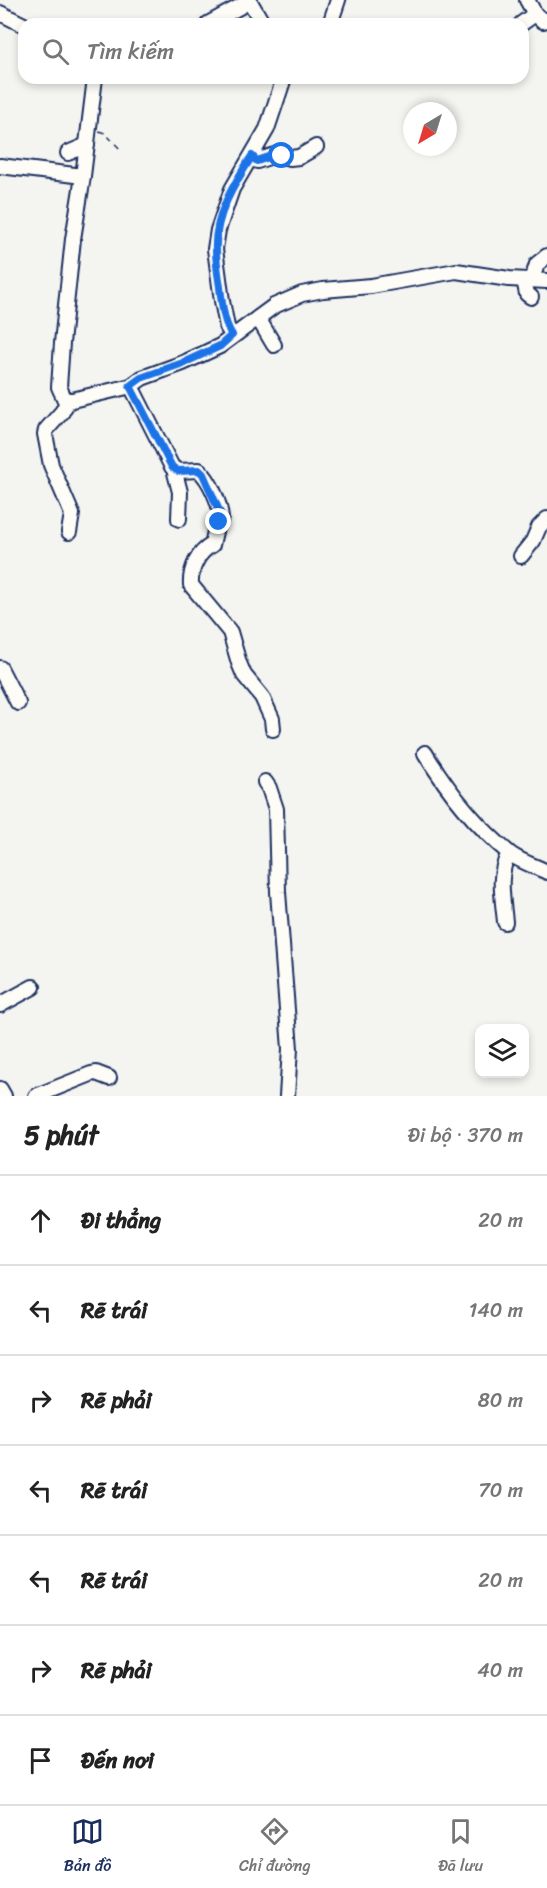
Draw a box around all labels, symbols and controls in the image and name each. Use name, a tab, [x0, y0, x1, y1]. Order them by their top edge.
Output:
search box	[18, 18, 529, 84]
text: Tìm kiếm	[87, 32, 174, 71]
icon: search	[39, 35, 72, 68]
north arrow	[403, 102, 457, 156]
route start	[268, 142, 294, 168]
route end	[205, 508, 231, 534]
map controls	[475, 1024, 529, 1078]
button: layers	[475, 1024, 529, 1078]
text: 5 phút	[24, 1112, 98, 1158]
text: Đi bộ · 370 m	[408, 1118, 523, 1153]
text: Đi thẳng	[81, 1201, 161, 1240]
text: 20 m	[478, 1203, 523, 1238]
icon: ahead	[24, 1204, 57, 1237]
text: Rẽ trái	[81, 1291, 147, 1330]
text: 140 m	[469, 1293, 523, 1328]
icon: left	[24, 1294, 57, 1327]
text: Rẽ phải	[81, 1381, 152, 1420]
text: 80 m	[478, 1383, 523, 1418]
icon: right	[24, 1384, 57, 1417]
text: Rẽ trái	[81, 1471, 147, 1510]
text: 70 m	[478, 1473, 523, 1508]
icon: left	[24, 1474, 57, 1507]
text: Rẽ trái	[81, 1561, 147, 1600]
text: 20 m	[478, 1563, 523, 1598]
icon: left	[24, 1564, 57, 1597]
text: Rẽ phải	[81, 1651, 152, 1690]
text: 40 m	[477, 1653, 523, 1688]
icon: right	[24, 1654, 57, 1687]
text: Đến nơi	[81, 1741, 154, 1780]
icon: arrive	[24, 1744, 57, 1777]
tab: Bản đồ	[64, 1815, 111, 1880]
tab: Chỉ đường	[239, 1815, 311, 1880]
tab: Đã lưu	[438, 1815, 483, 1880]

